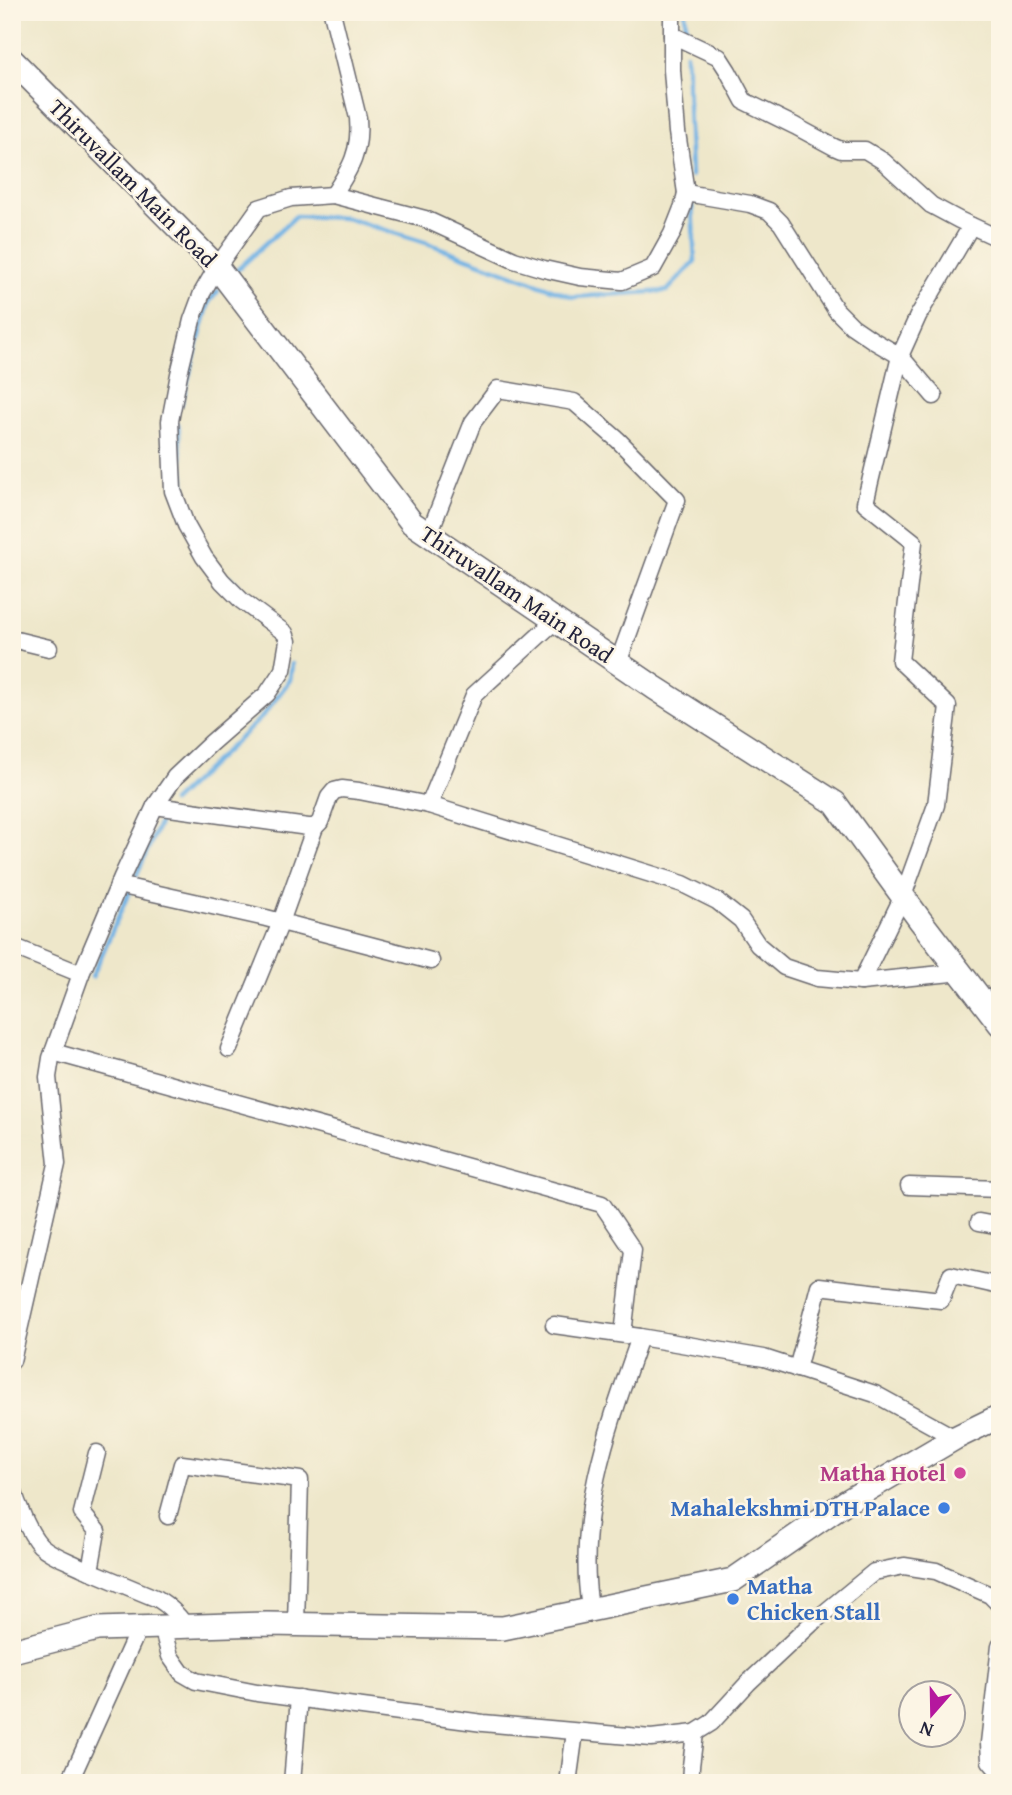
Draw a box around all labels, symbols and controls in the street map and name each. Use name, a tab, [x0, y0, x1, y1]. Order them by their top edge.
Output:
street label: Thiruvallam Main Road	[42, 91, 225, 275]
street label: Thiruvallam Main Road	[414, 517, 621, 671]
place label: Matha Hotel	[820, 1456, 946, 1489]
marker: Matha Hotel	[952, 1465, 968, 1481]
place label: Mahalekshmi DTH Palace	[671, 1491, 930, 1524]
marker: Mahalekshmi DTH Palace	[936, 1500, 952, 1516]
place label: Matha Chicken Stall	[747, 1569, 880, 1628]
marker: Matha Chicken Stall	[725, 1591, 741, 1607]
north arrow	[897, 1680, 967, 1750]
text: N	[915, 1715, 937, 1745]

